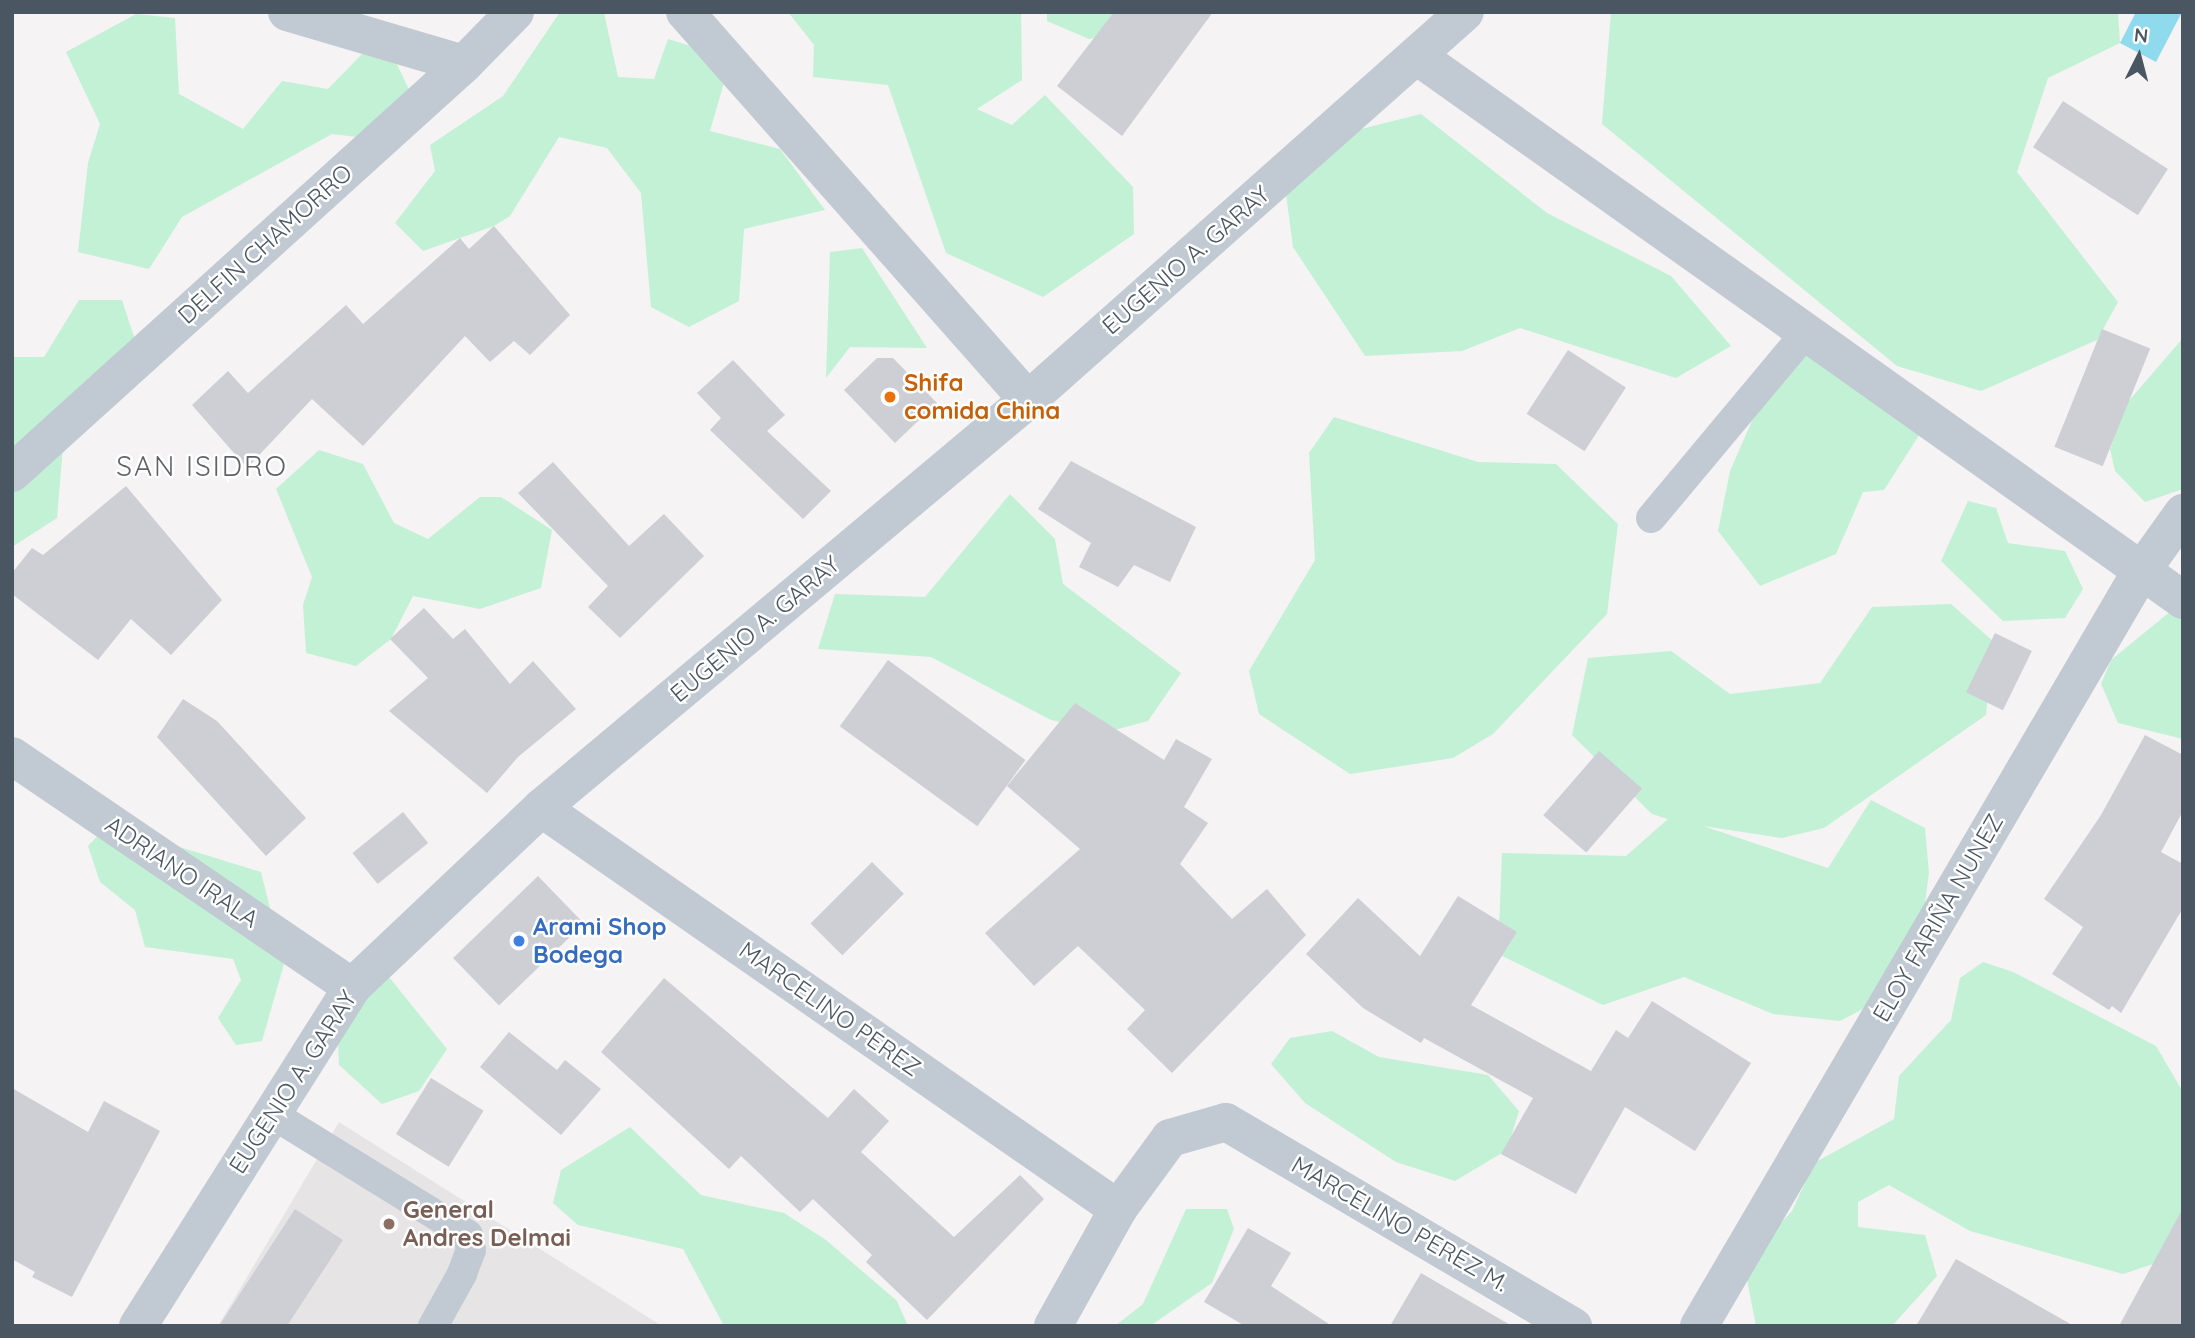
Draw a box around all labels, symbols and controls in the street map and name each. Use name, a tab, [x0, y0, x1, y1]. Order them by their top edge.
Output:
north arrow	[2104, 21, 2174, 91]
text: N	[2133, 22, 2149, 48]
street label: DELFIN CHAMORRO	[172, 158, 358, 330]
street label: EUGENIO A. GARAY	[1097, 180, 1275, 340]
place label: Shifa comida China	[904, 369, 1060, 425]
marker: Shifa comida China	[882, 389, 898, 405]
district label: SAN ISIDRO	[117, 449, 287, 483]
street label: EUGENIO A. GARAY	[665, 550, 845, 708]
street label: ELOY FARIÑA NUNEZ	[1867, 809, 2009, 1027]
street label: ADRIANO IRALA	[100, 810, 264, 934]
place label: Arami Shop Bodega	[533, 913, 666, 969]
marker: Arami Shop Bodega	[511, 933, 527, 949]
street label: MARCELINO PEREZ	[734, 936, 926, 1082]
street label: EUGENIO A. GARAY	[223, 985, 363, 1179]
street label: MARCELINO PEREZ M.	[1286, 1150, 1514, 1298]
place label: General Andres Delmai	[403, 1196, 571, 1252]
marker: General Andres Delmai	[381, 1216, 397, 1232]

